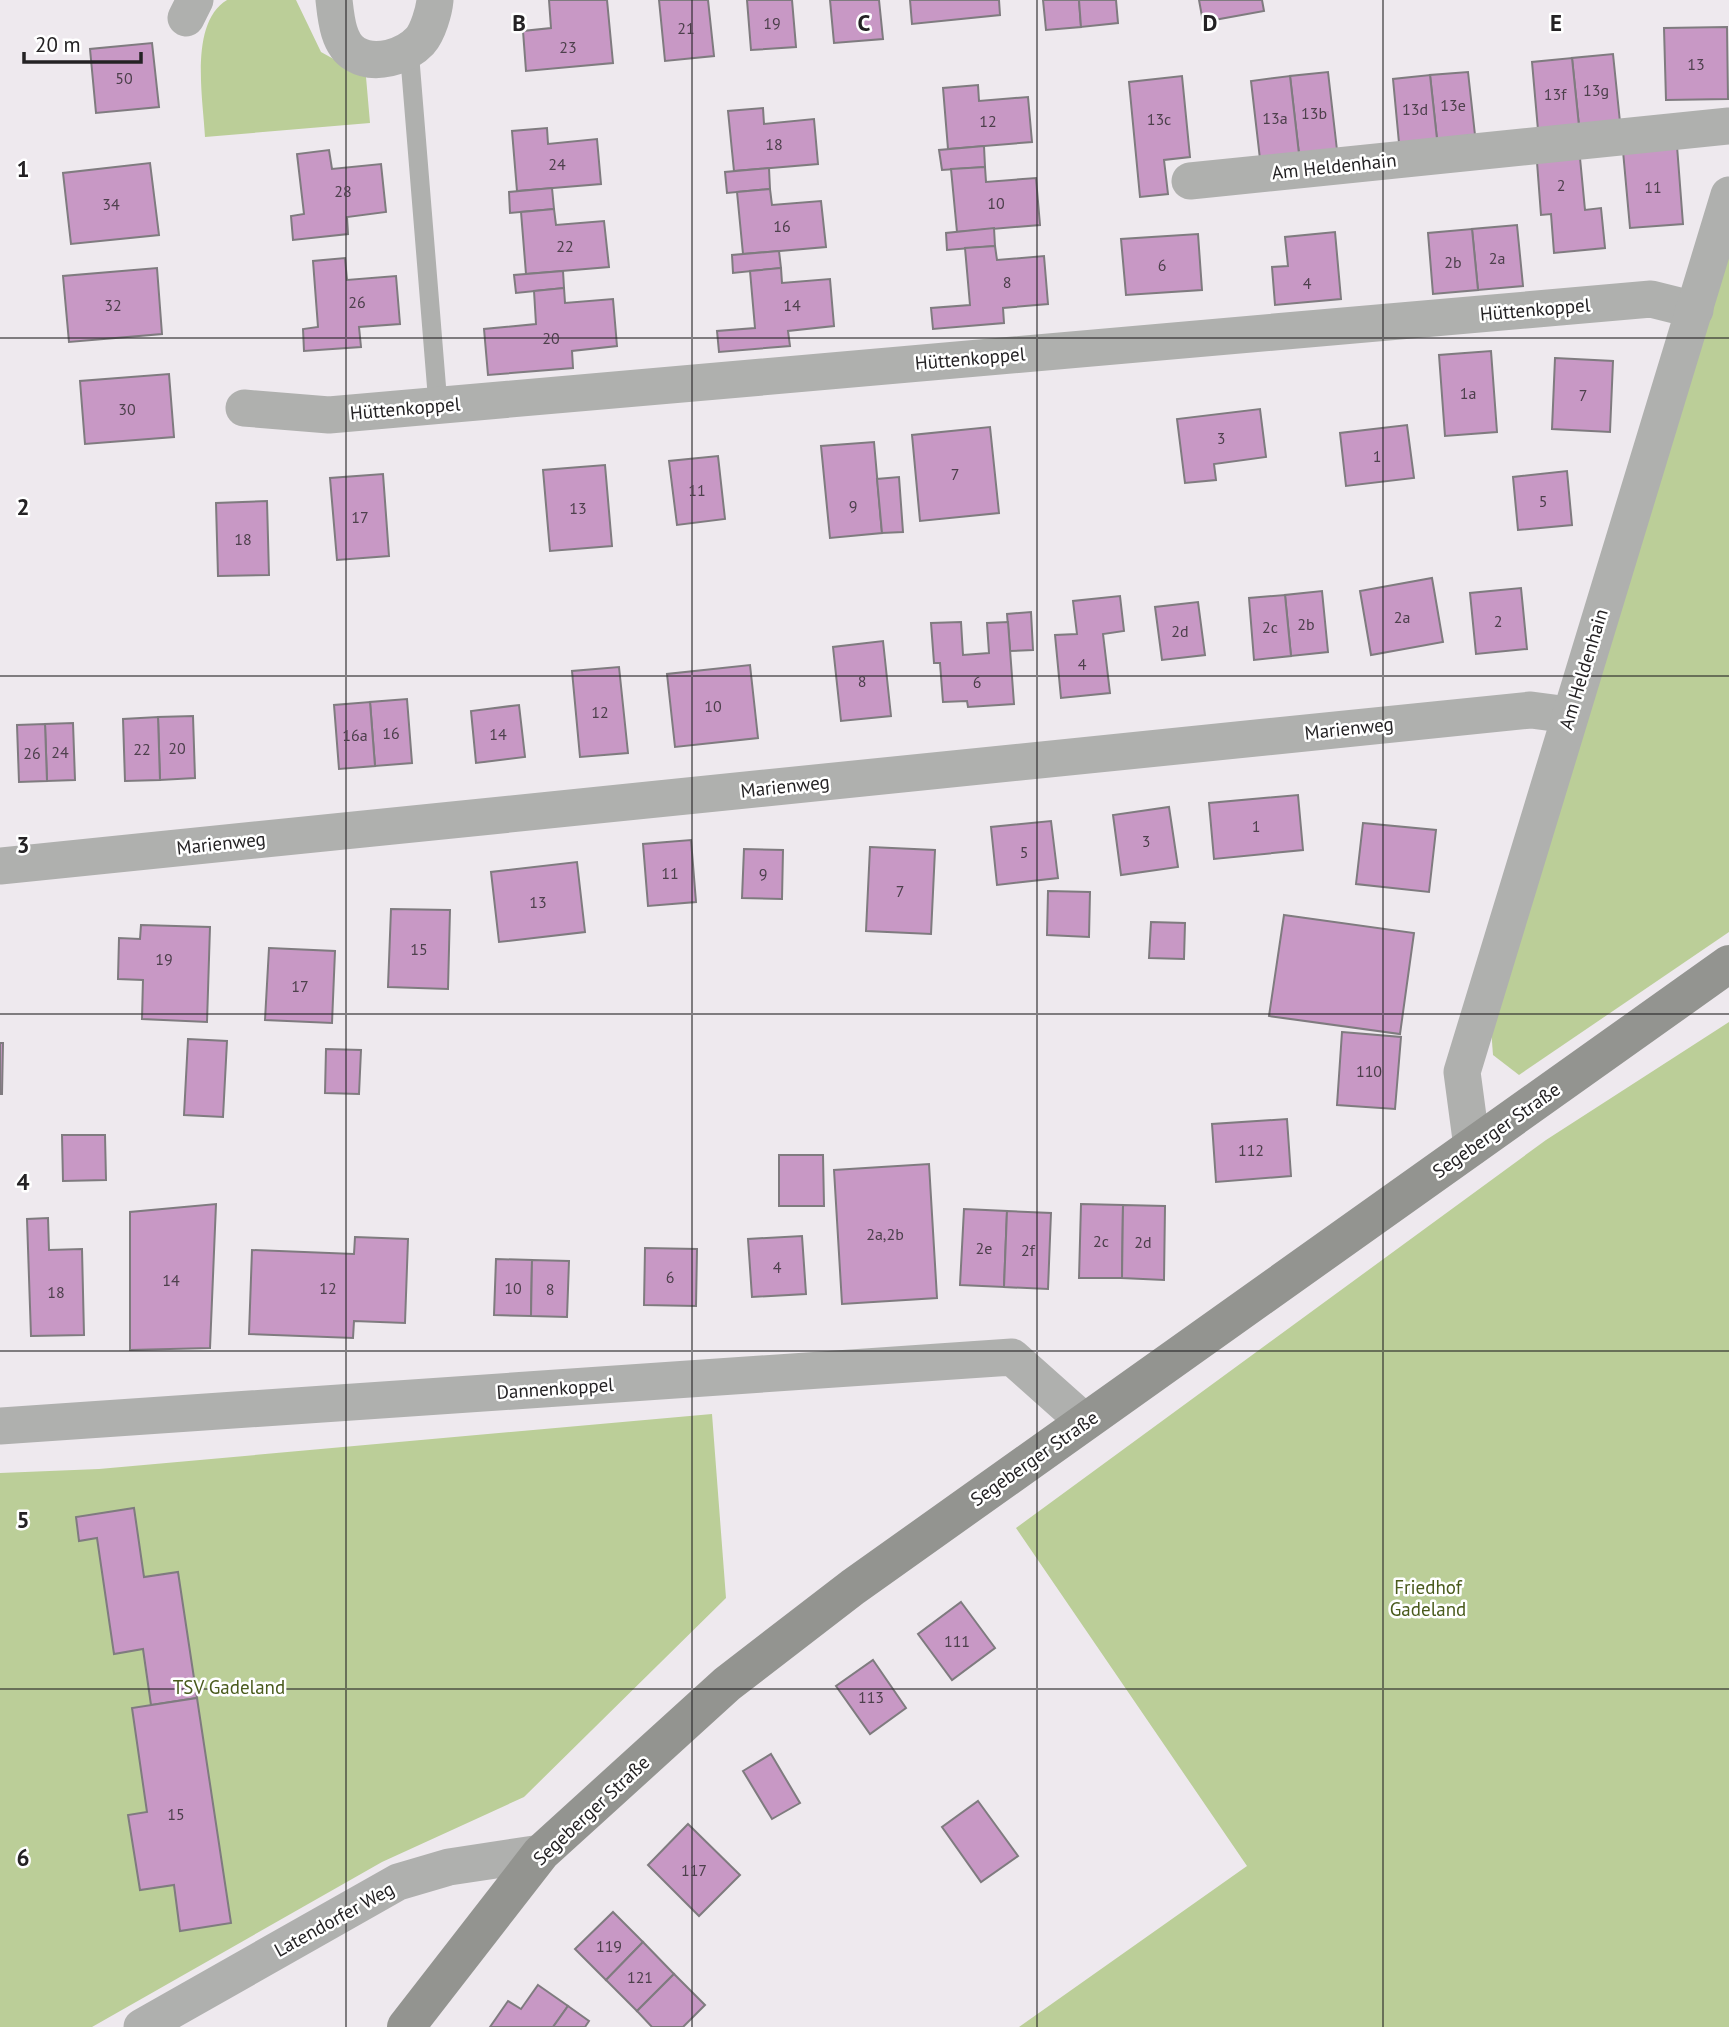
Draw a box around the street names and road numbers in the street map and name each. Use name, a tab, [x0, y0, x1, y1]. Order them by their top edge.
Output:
street label: Am Heldenhain	[1271, 148, 1397, 184]
street label: Hüttenkoppel	[1479, 292, 1592, 326]
street label: Hüttenkoppel	[914, 341, 1027, 375]
street label: Hüttenkoppel	[349, 391, 462, 425]
street label: Am Heldenhain	[1553, 606, 1613, 732]
street label: Marienweg	[1303, 711, 1395, 745]
street label: Marienweg	[739, 769, 831, 803]
street label: Marienweg	[175, 826, 267, 860]
street label: Segeberger Straße	[1427, 1077, 1565, 1183]
street label: Dannenkoppel	[496, 1372, 615, 1404]
street label: Segeberger Straße	[965, 1405, 1103, 1511]
street label: Segeberger Straße	[528, 1750, 654, 1870]
street label: Latendorfer Weg	[270, 1876, 398, 1962]

